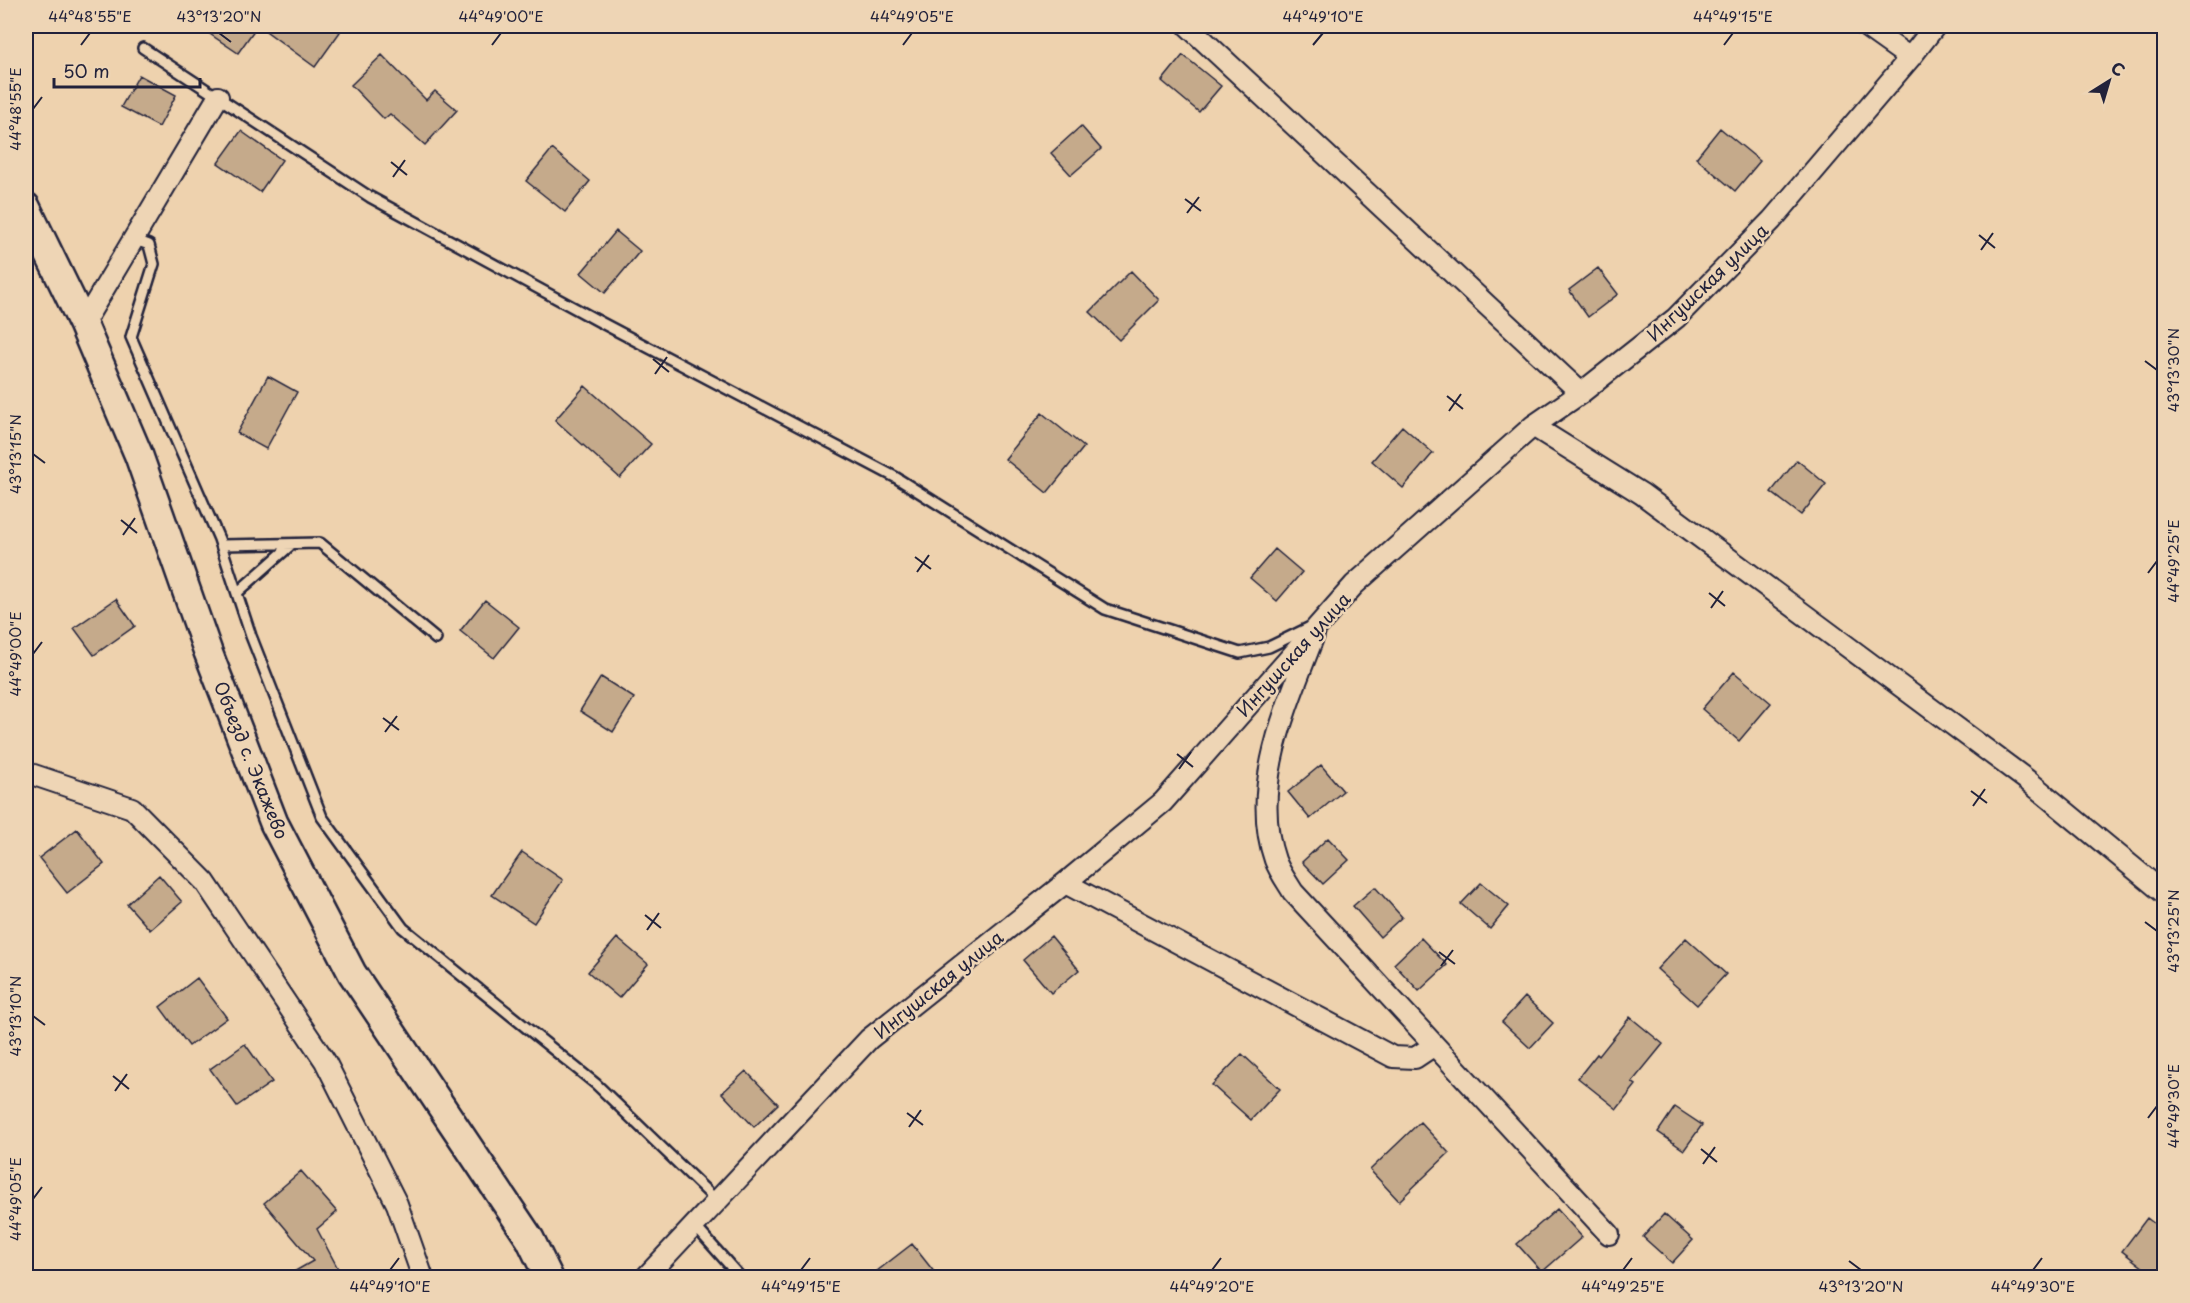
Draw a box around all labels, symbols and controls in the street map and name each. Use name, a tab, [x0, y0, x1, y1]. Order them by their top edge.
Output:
text: 44°48'55"E	[48, 4, 132, 27]
text: 43°13'20"N	[177, 4, 261, 27]
text: 44°49'00"E	[458, 4, 544, 27]
text: 44°49'05"E	[870, 4, 954, 27]
text: 44°49'10"E	[1282, 4, 1364, 27]
text: 44°49'15"E	[1693, 4, 1773, 27]
scale bar	[54, 51, 200, 89]
north arrow	[2079, 51, 2139, 111]
text: С	[2107, 55, 2131, 81]
text: 50 m	[63, 57, 110, 84]
text: 44°48'55"E	[3, 67, 26, 151]
street label: Ингушская улица	[1640, 216, 1774, 347]
text: 43°13'30"N	[2161, 328, 2184, 412]
text: 43°13'15"N	[3, 414, 26, 494]
text: 44°49'25"E	[2161, 519, 2184, 603]
street label: Ингушская улица	[1230, 585, 1357, 722]
text: 44°49'00"E	[3, 611, 26, 697]
street label: Объезд с. Экажево	[208, 677, 296, 843]
text: 43°13'25"N	[2161, 889, 2184, 973]
street label: Ингушская улица	[868, 923, 1009, 1045]
text: 43°13'10"N	[3, 975, 26, 1057]
text: 44°49'30"E	[2161, 1064, 2184, 1148]
text: 44°49'05"E	[3, 1157, 26, 1241]
text: 44°49'10"E	[349, 1274, 431, 1297]
text: 44°49'15"E	[761, 1274, 841, 1297]
text: 44°49'20"E	[1170, 1274, 1254, 1297]
text: 44°49'25"E	[1581, 1274, 1665, 1297]
text: 43°13'20"N	[1819, 1274, 1903, 1297]
text: 44°49'30"E	[1991, 1274, 2075, 1297]

